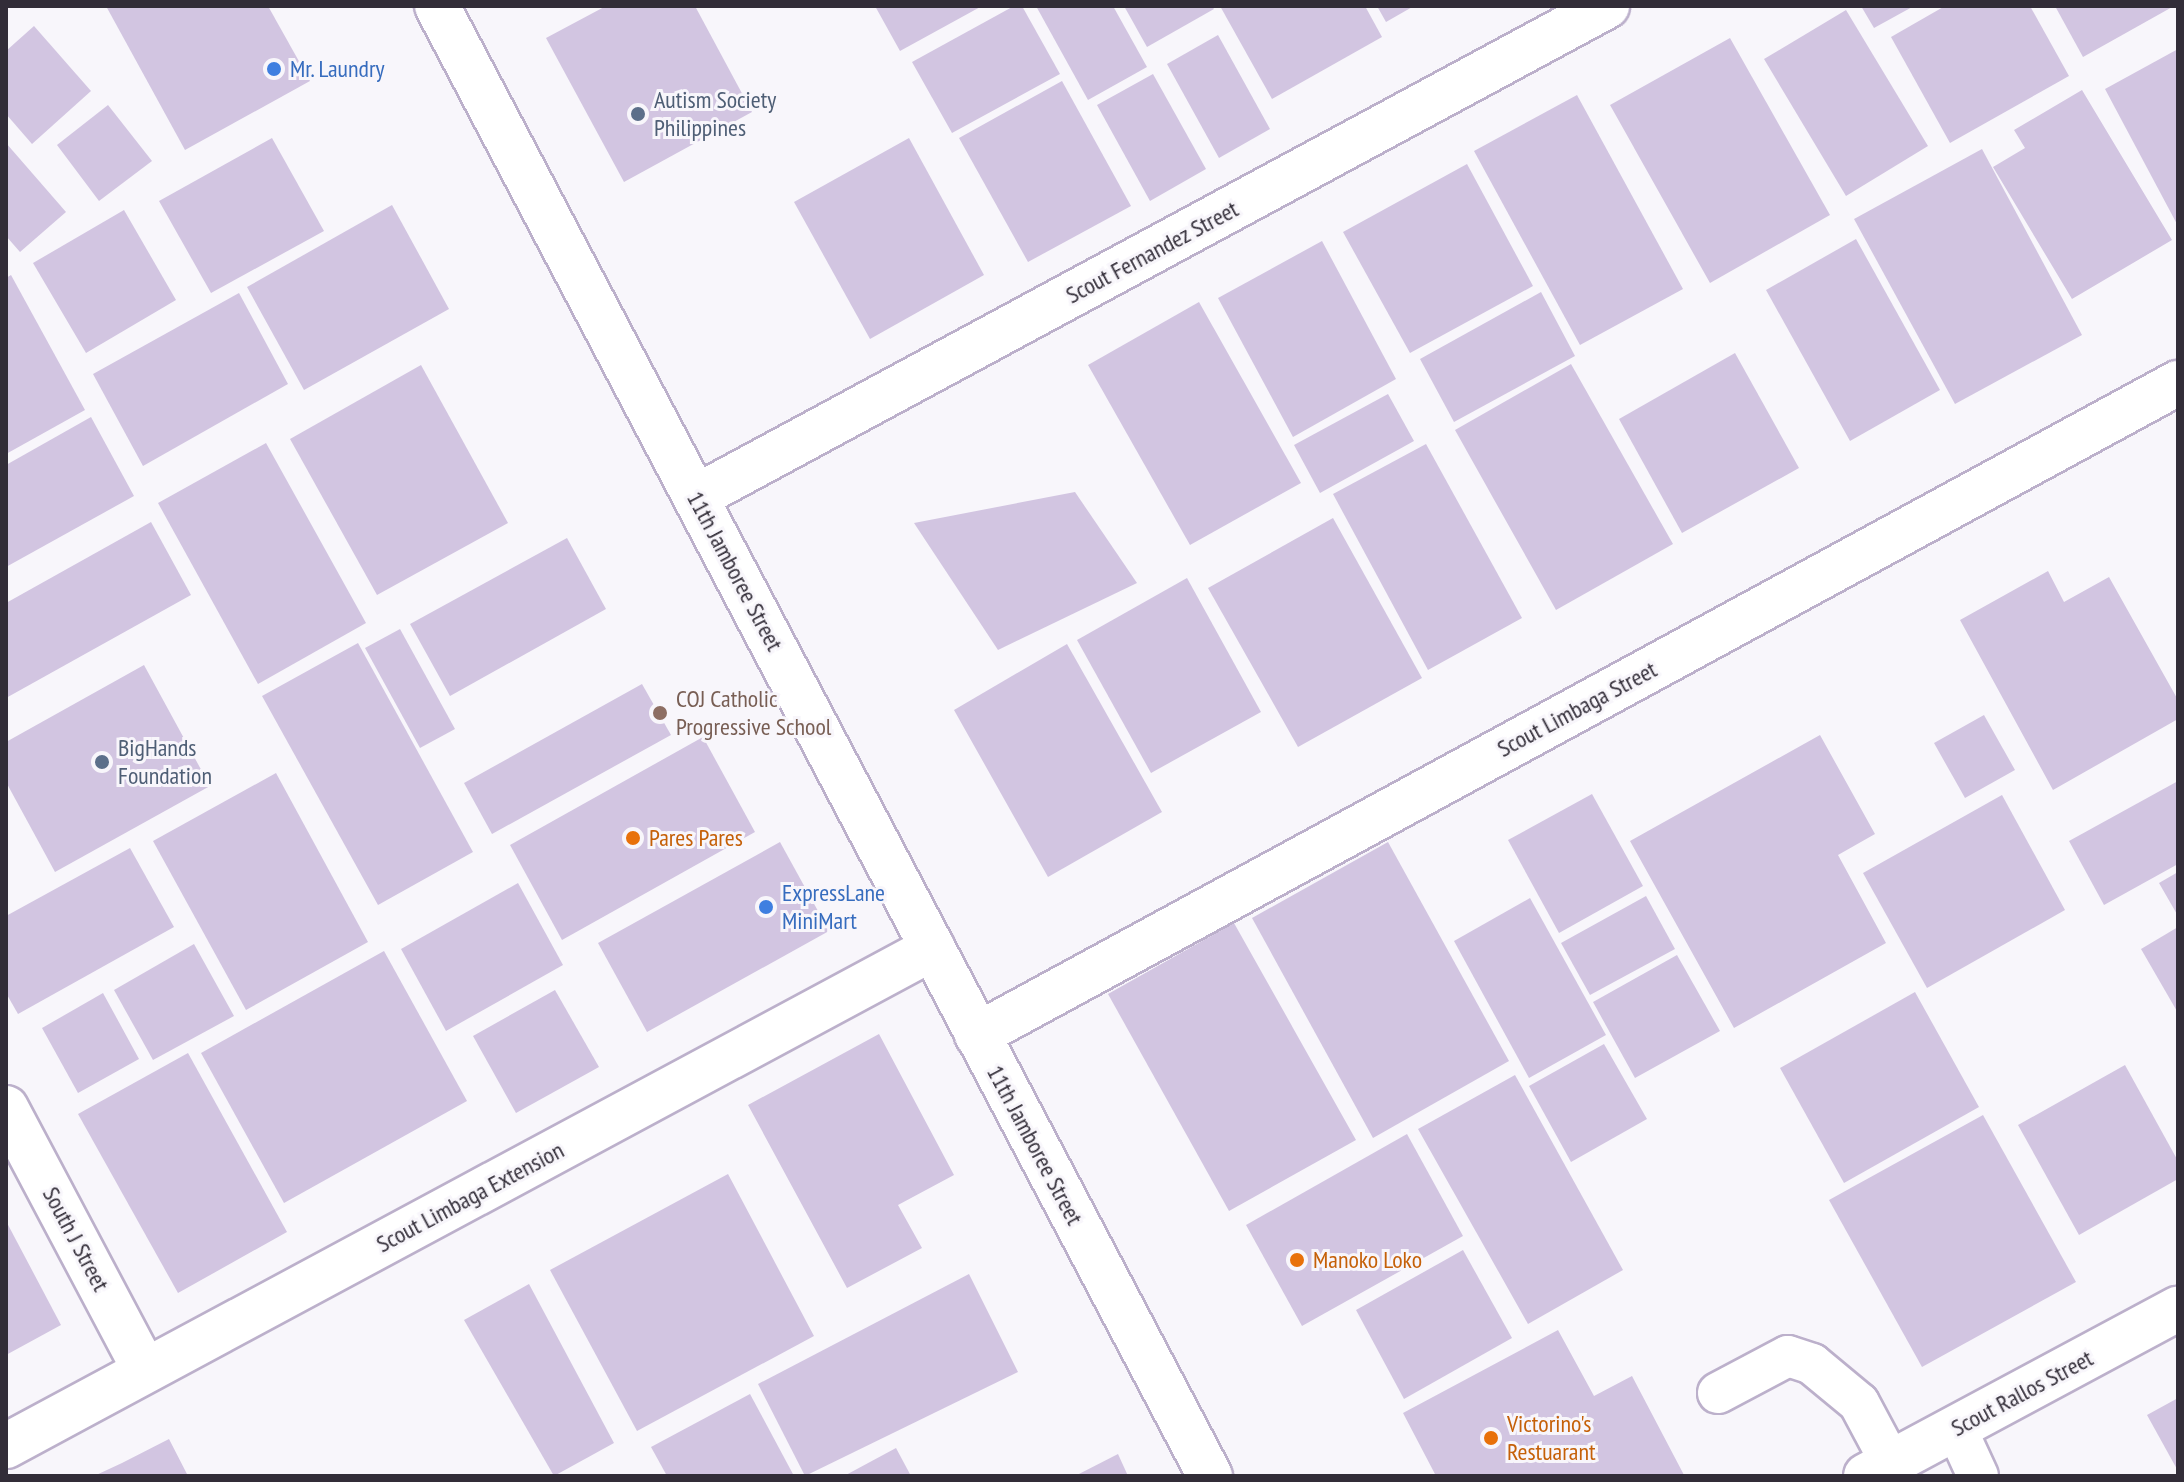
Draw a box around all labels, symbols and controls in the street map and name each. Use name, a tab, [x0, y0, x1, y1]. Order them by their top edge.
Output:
place label: Mr. Laundry	[290, 55, 386, 83]
marker: Mr. Laundry	[265, 60, 283, 78]
place label: Autism Society Philippines	[654, 86, 776, 142]
marker: Autism Society Philippines	[629, 105, 647, 123]
street label: Scout Fernandez Street	[1061, 194, 1243, 310]
street label: 11th Jamboree Street	[681, 486, 789, 656]
street label: Scout Limbaga Street	[1492, 655, 1662, 763]
place label: COJ Catholic Progressive School	[676, 685, 831, 741]
marker: COJ Catholic Progressive School	[651, 704, 669, 722]
place label: BigHands Foundation	[118, 734, 212, 790]
marker: BigHands Foundation	[93, 753, 111, 771]
place label: Pares Pares	[649, 824, 743, 852]
marker: Pares Pares	[624, 829, 642, 847]
place label: ExpressLane MiniMart	[782, 879, 885, 935]
marker: ExpressLane MiniMart	[757, 898, 775, 916]
street label: 11th Jamboree Street	[981, 1060, 1089, 1230]
street label: Scout Limbaga Extension	[371, 1135, 569, 1259]
street label: South J Street	[37, 1182, 115, 1296]
place label: Manoko Loko	[1313, 1246, 1422, 1274]
marker: Manoko Loko	[1288, 1251, 1306, 1269]
street label: Scout Rallos Street	[1946, 1344, 2098, 1442]
place label: Victorino's Restuarant	[1507, 1410, 1596, 1466]
marker: Victorino's Restuarant	[1482, 1429, 1500, 1447]

